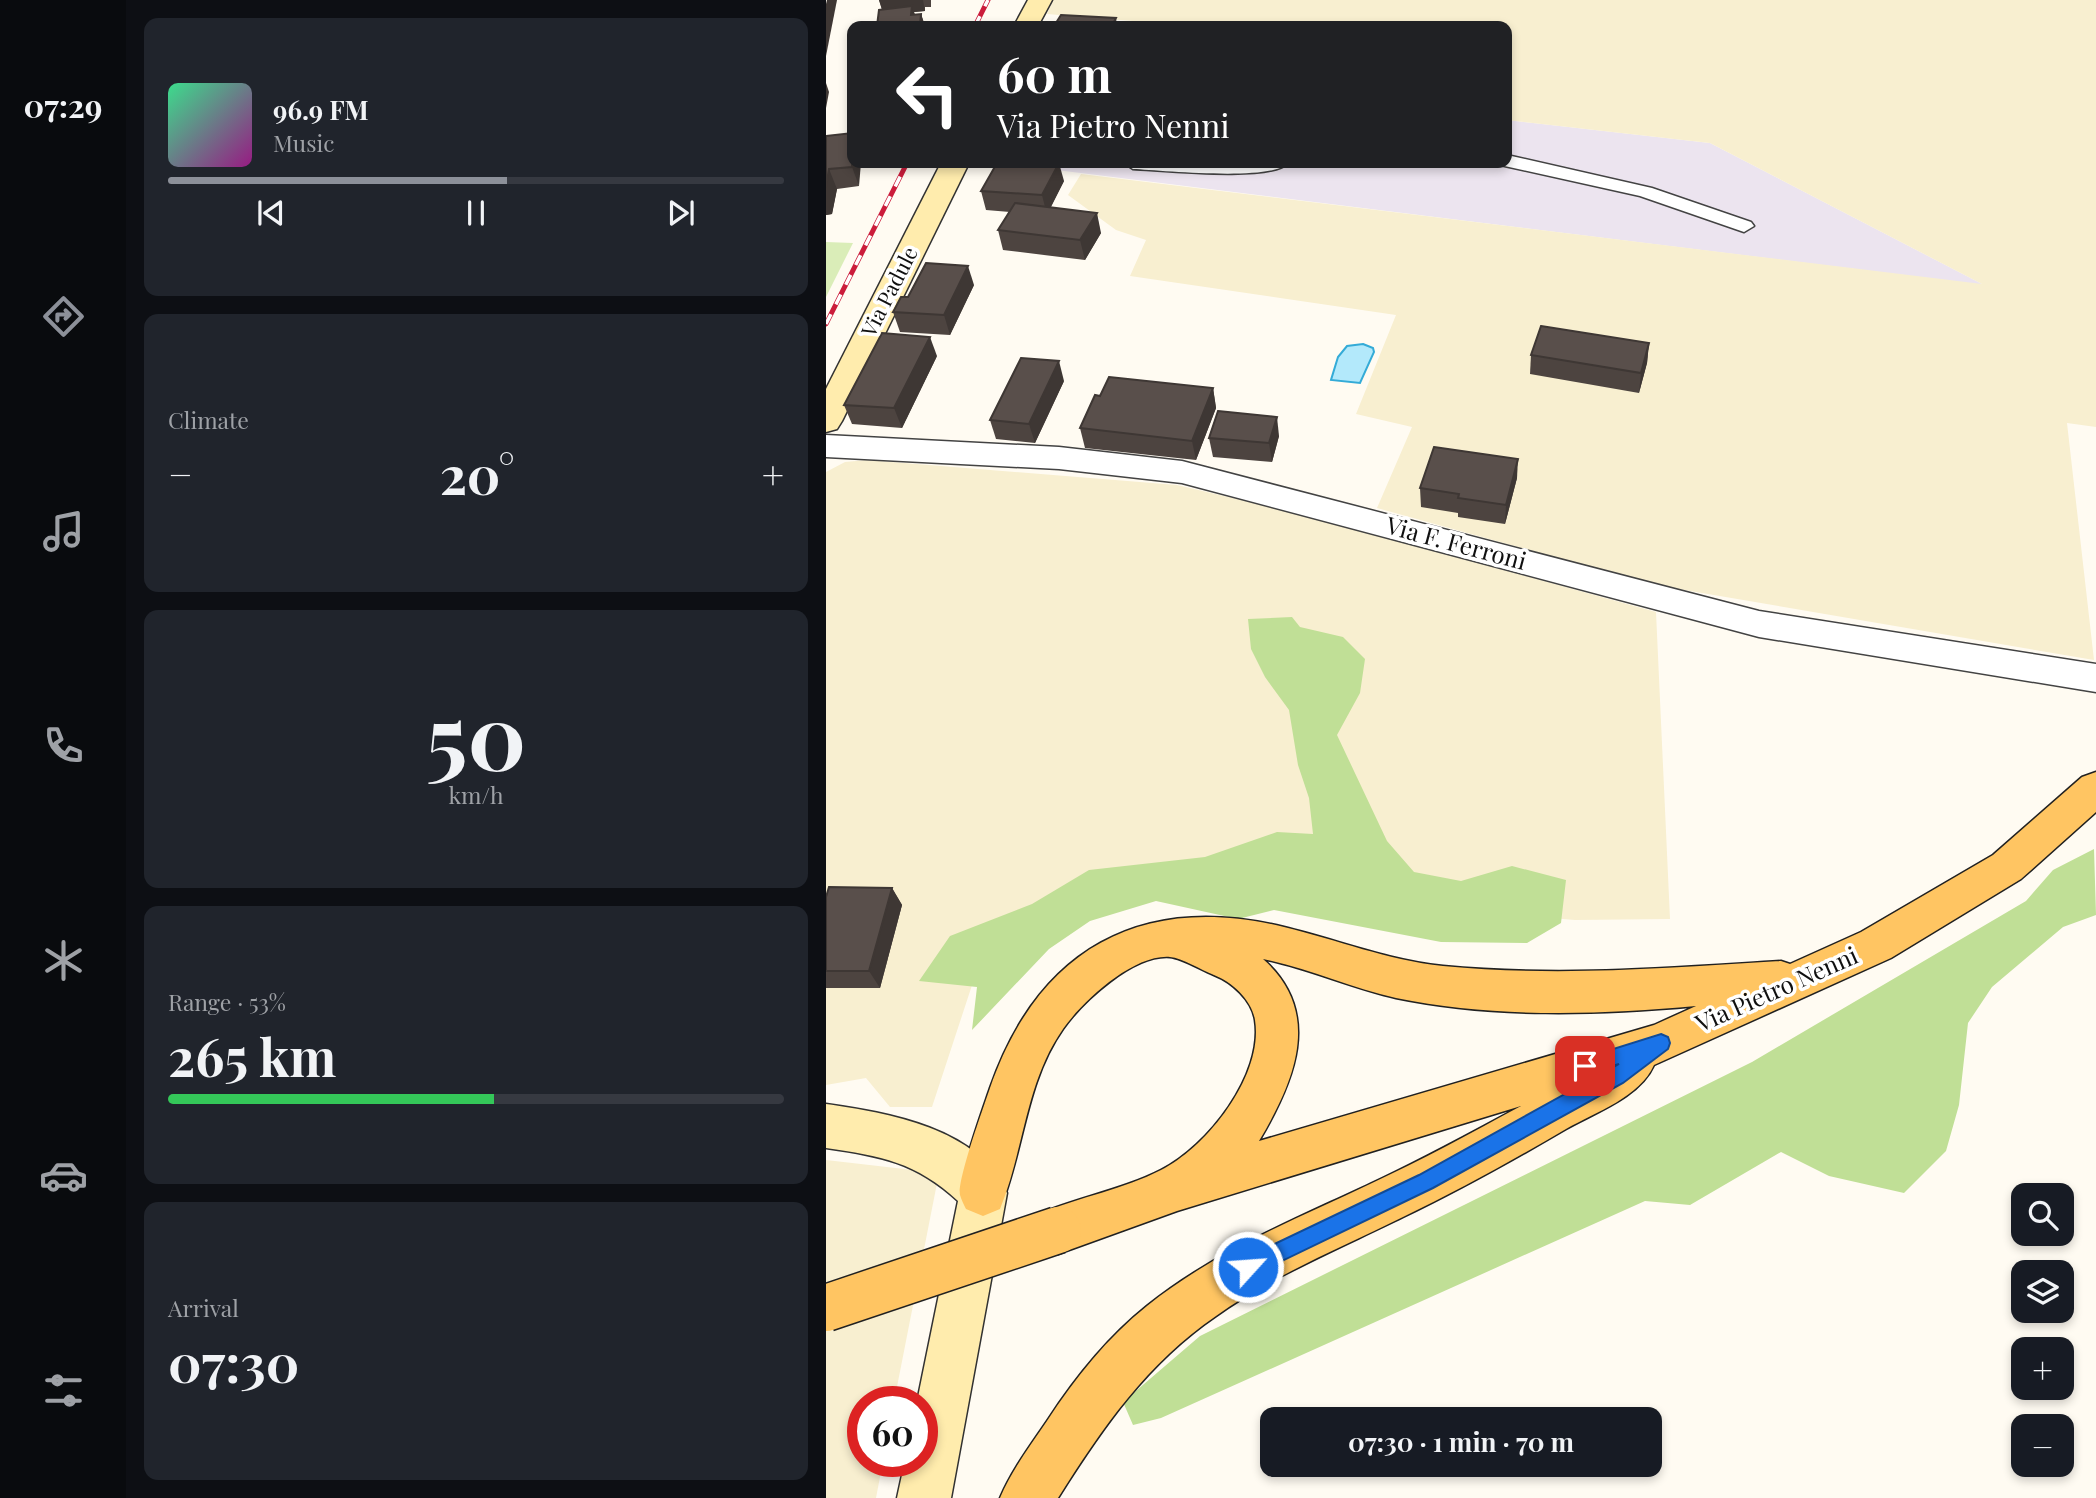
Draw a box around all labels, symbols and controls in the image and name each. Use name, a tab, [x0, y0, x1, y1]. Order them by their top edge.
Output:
text: 60 m	[997, 40, 1112, 105]
icon: left	[882, 49, 973, 140]
text: 07:29	[24, 83, 102, 126]
text: 96.9 FM	[273, 92, 369, 127]
text: Via Pietro Nenni	[997, 103, 1230, 146]
text: Music	[273, 127, 334, 158]
icon: previous	[252, 194, 290, 232]
icon: pause	[457, 194, 495, 232]
icon: next	[662, 194, 700, 232]
street label: Via Padule	[853, 241, 923, 342]
icon: directions	[39, 292, 88, 341]
text: Climate	[168, 404, 249, 435]
text: 20°	[440, 439, 515, 508]
text: −	[168, 448, 193, 499]
text: +	[762, 448, 784, 499]
icon: music	[39, 507, 88, 556]
street label: Via F. Ferroni	[1382, 508, 1530, 576]
text: 50	[426, 673, 526, 794]
icon: phone	[39, 721, 88, 770]
text: km/h	[448, 779, 504, 810]
icon: climate	[39, 936, 88, 985]
street label: Via Pietro Nenni	[1689, 938, 1862, 1039]
text: Range · 53%	[168, 986, 286, 1017]
text: 265 km	[168, 1021, 336, 1090]
pin	[1555, 1036, 1615, 1096]
icon: arrive	[1566, 1047, 1604, 1085]
icon: car	[39, 1151, 88, 1200]
map controls	[2011, 1183, 2074, 1477]
button: search	[2011, 1183, 2074, 1246]
position arrow	[1211, 1230, 1285, 1304]
button: layers	[2011, 1260, 2074, 1323]
text: Arrival	[168, 1292, 239, 1323]
text: 07:30	[168, 1327, 299, 1396]
button: +	[2011, 1337, 2074, 1400]
icon: filters	[39, 1366, 88, 1415]
speed limit sign: 60	[847, 1386, 938, 1477]
button: −	[2011, 1414, 2074, 1477]
text: 07:30 · 1 min · 70 m	[1348, 1424, 1574, 1459]

